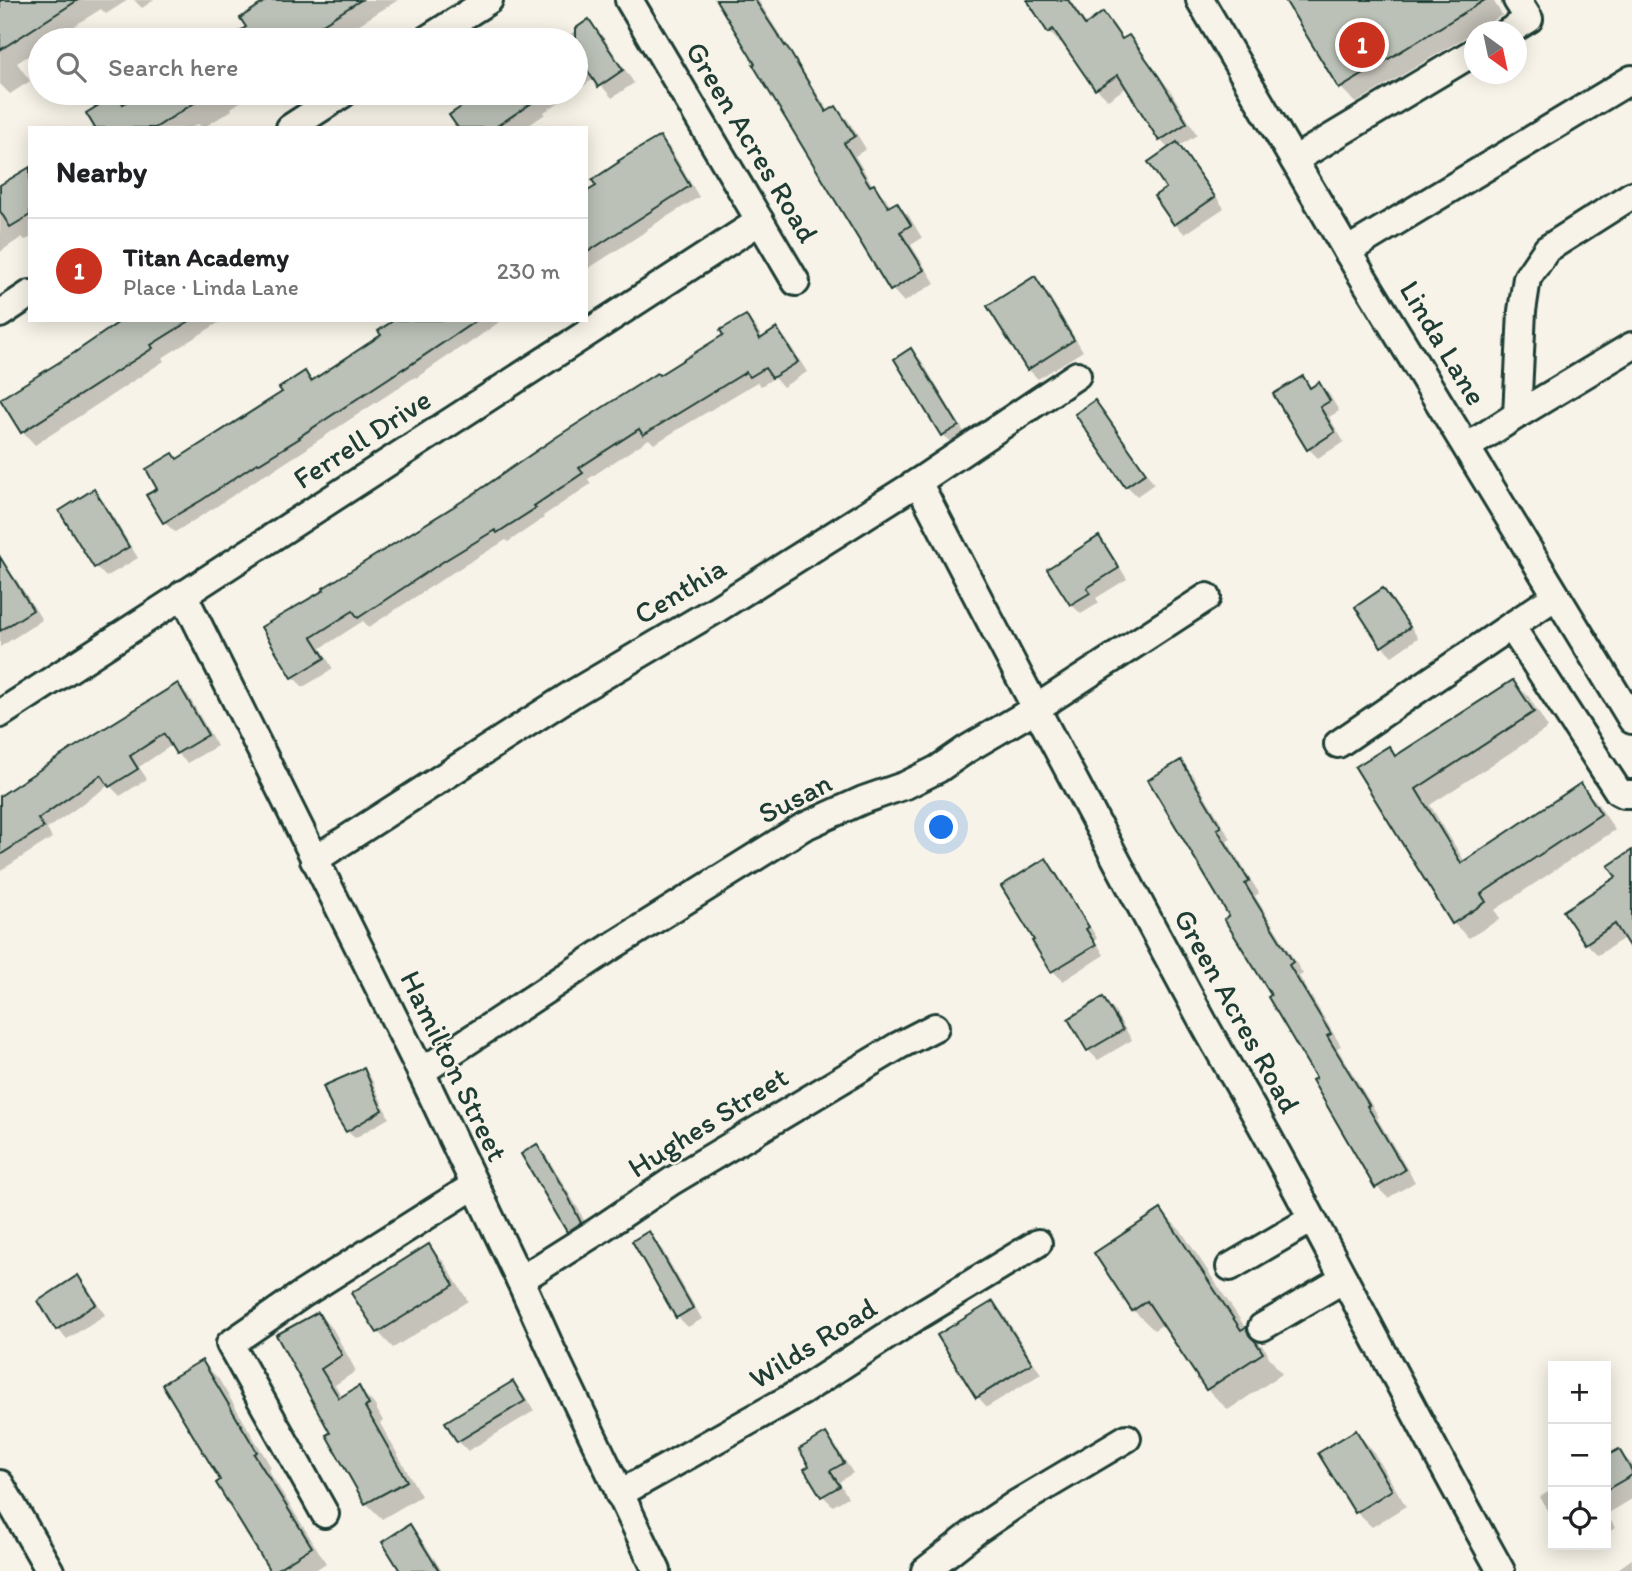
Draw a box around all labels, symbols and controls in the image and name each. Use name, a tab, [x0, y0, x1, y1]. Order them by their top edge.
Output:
pin: 1	[1339, 19, 1385, 71]
north arrow	[1464, 21, 1527, 84]
search box	[28, 28, 588, 105]
street label: Green Acres Road	[678, 34, 827, 249]
icon: search	[52, 48, 90, 86]
text: Search here	[108, 51, 238, 83]
text: Nearby	[56, 153, 147, 190]
text: Titan Academy	[123, 241, 289, 273]
text: 1	[74, 257, 84, 285]
text: 230 m	[497, 257, 560, 285]
text: Place · Linda Lane	[123, 273, 299, 301]
street label: Linda Lane	[1392, 273, 1495, 412]
street label: Ferrell Drive	[286, 380, 438, 497]
street label: Centhia	[627, 548, 733, 632]
street label: Susan	[752, 763, 838, 832]
your location	[924, 810, 958, 844]
street label: Green Acres Road	[1166, 902, 1309, 1119]
street label: Hamilton Street	[392, 964, 517, 1167]
street label: Hughes Street	[621, 1058, 795, 1186]
street label: Wilds Road	[742, 1288, 884, 1396]
map controls	[1548, 1361, 1611, 1550]
button: +	[1548, 1361, 1611, 1424]
button: −	[1548, 1424, 1611, 1487]
button: locate	[1548, 1487, 1611, 1550]

